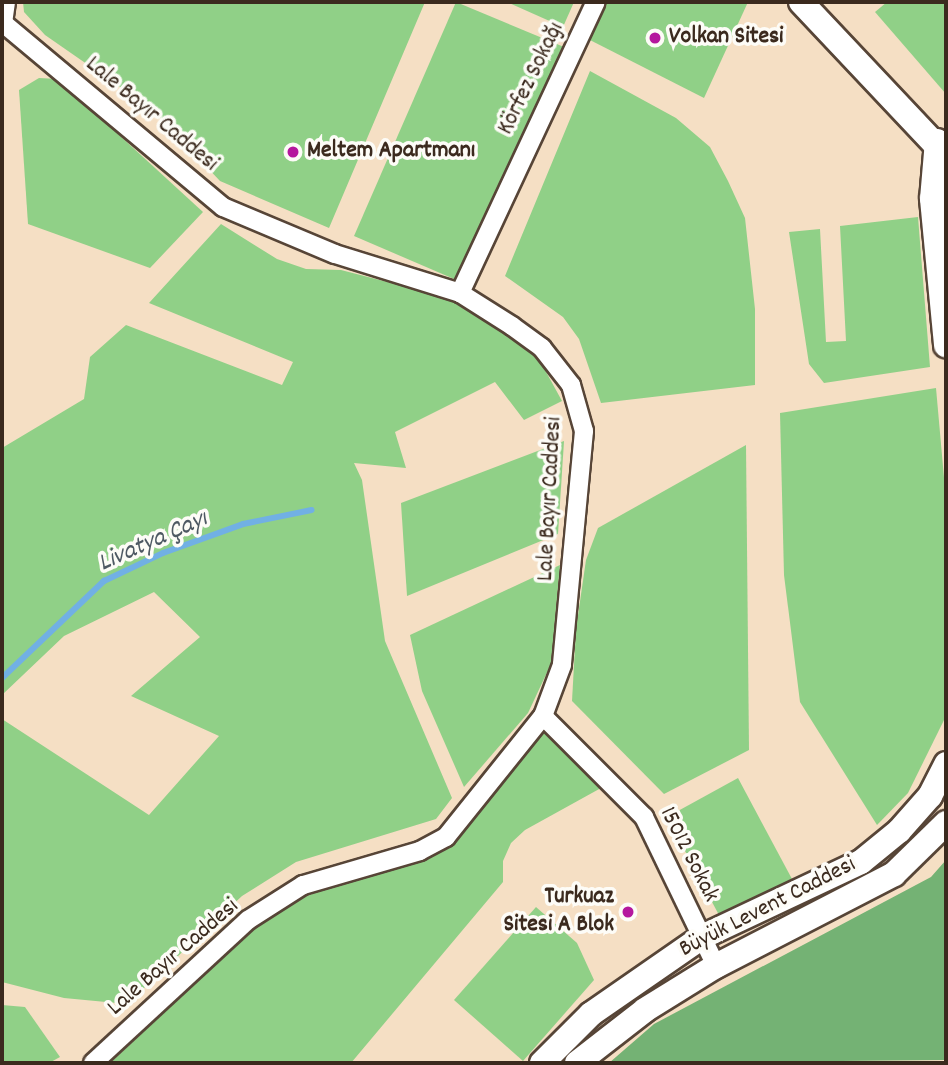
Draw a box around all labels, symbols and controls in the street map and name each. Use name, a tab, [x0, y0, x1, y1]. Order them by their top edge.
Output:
street label: Körfez Sokağı	[492, 18, 572, 140]
place label: Volkan Sitesi	[669, 24, 784, 52]
marker: Volkan Sitesi	[647, 30, 663, 46]
street label: Lale Bayır Caddesi	[79, 51, 223, 179]
place label: Meltem Apartmanı	[307, 138, 475, 166]
marker: Meltem Apartmanı	[285, 144, 301, 160]
street label: Lale Bayır Caddesi	[532, 416, 570, 582]
water label: Livatya Çayı	[94, 504, 212, 580]
street label: 15012 Sokak	[652, 803, 724, 907]
street label: Büyük Levent Caddesi	[675, 851, 861, 965]
place label: Turkuaz Sitesi A Blok	[503, 884, 614, 940]
street label: Lale Bayır Caddesi	[102, 893, 246, 1023]
marker: Turkuaz Sitesi A Blok	[620, 904, 636, 920]

